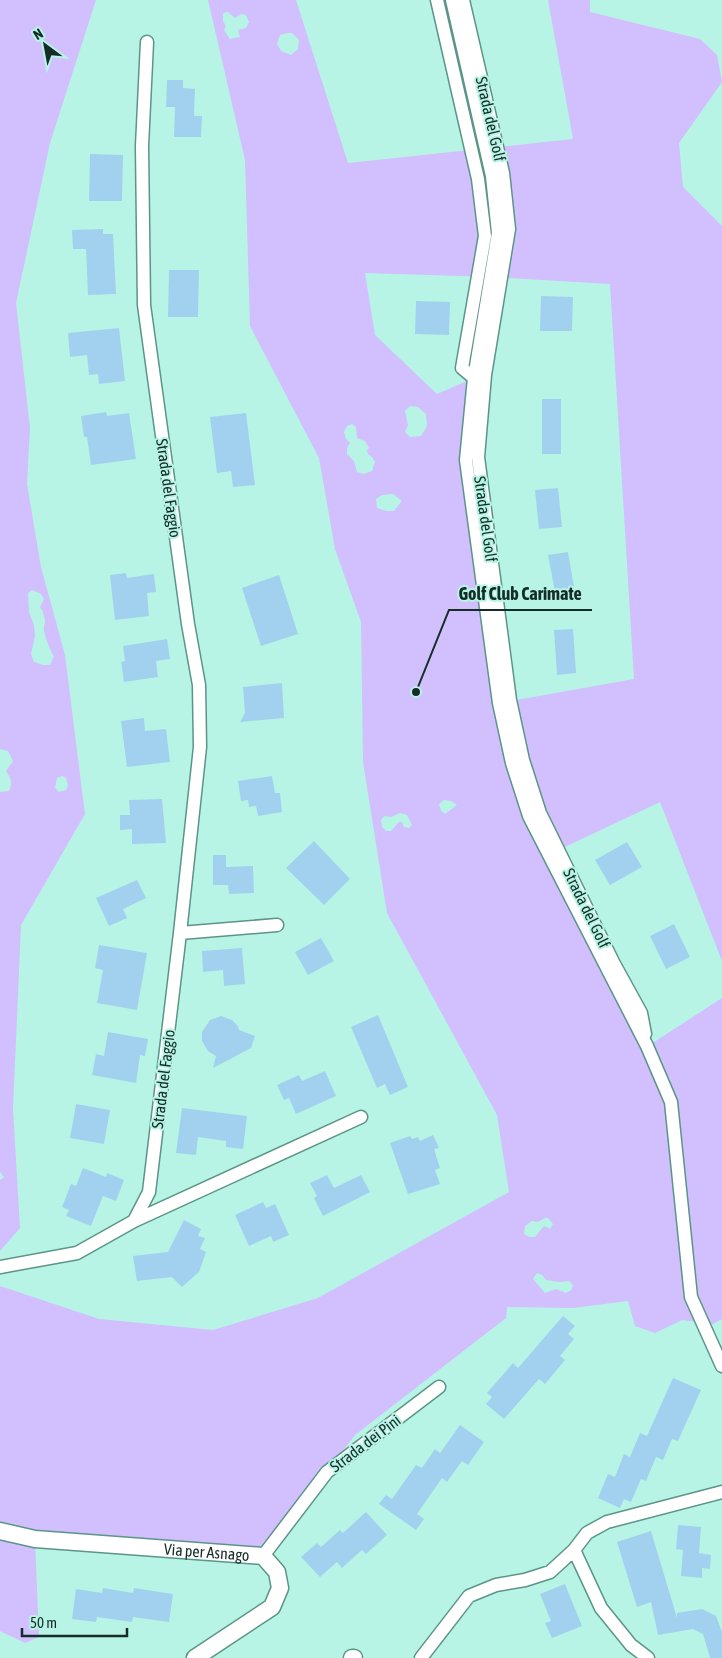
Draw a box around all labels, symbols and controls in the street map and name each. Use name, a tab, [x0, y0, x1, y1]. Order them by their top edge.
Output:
north arrow	[20, 20, 70, 70]
text: N	[30, 25, 46, 43]
street label: Strada del Golf	[473, 75, 510, 164]
street label: Strada del Faggio	[152, 437, 185, 539]
street label: Strada del Golf	[471, 475, 501, 564]
callout: Golf Club Carimate	[449, 577, 592, 610]
text: Golf Club Carimate	[458, 583, 582, 604]
street label: Strada del Golf	[560, 865, 614, 951]
street label: Strada del Faggio	[148, 1028, 179, 1130]
street label: Strada dei Pini	[326, 1411, 404, 1475]
street label: Via per Asnago	[163, 1540, 250, 1564]
scale bar	[22, 1606, 128, 1638]
text: 50 m	[30, 1614, 57, 1631]

